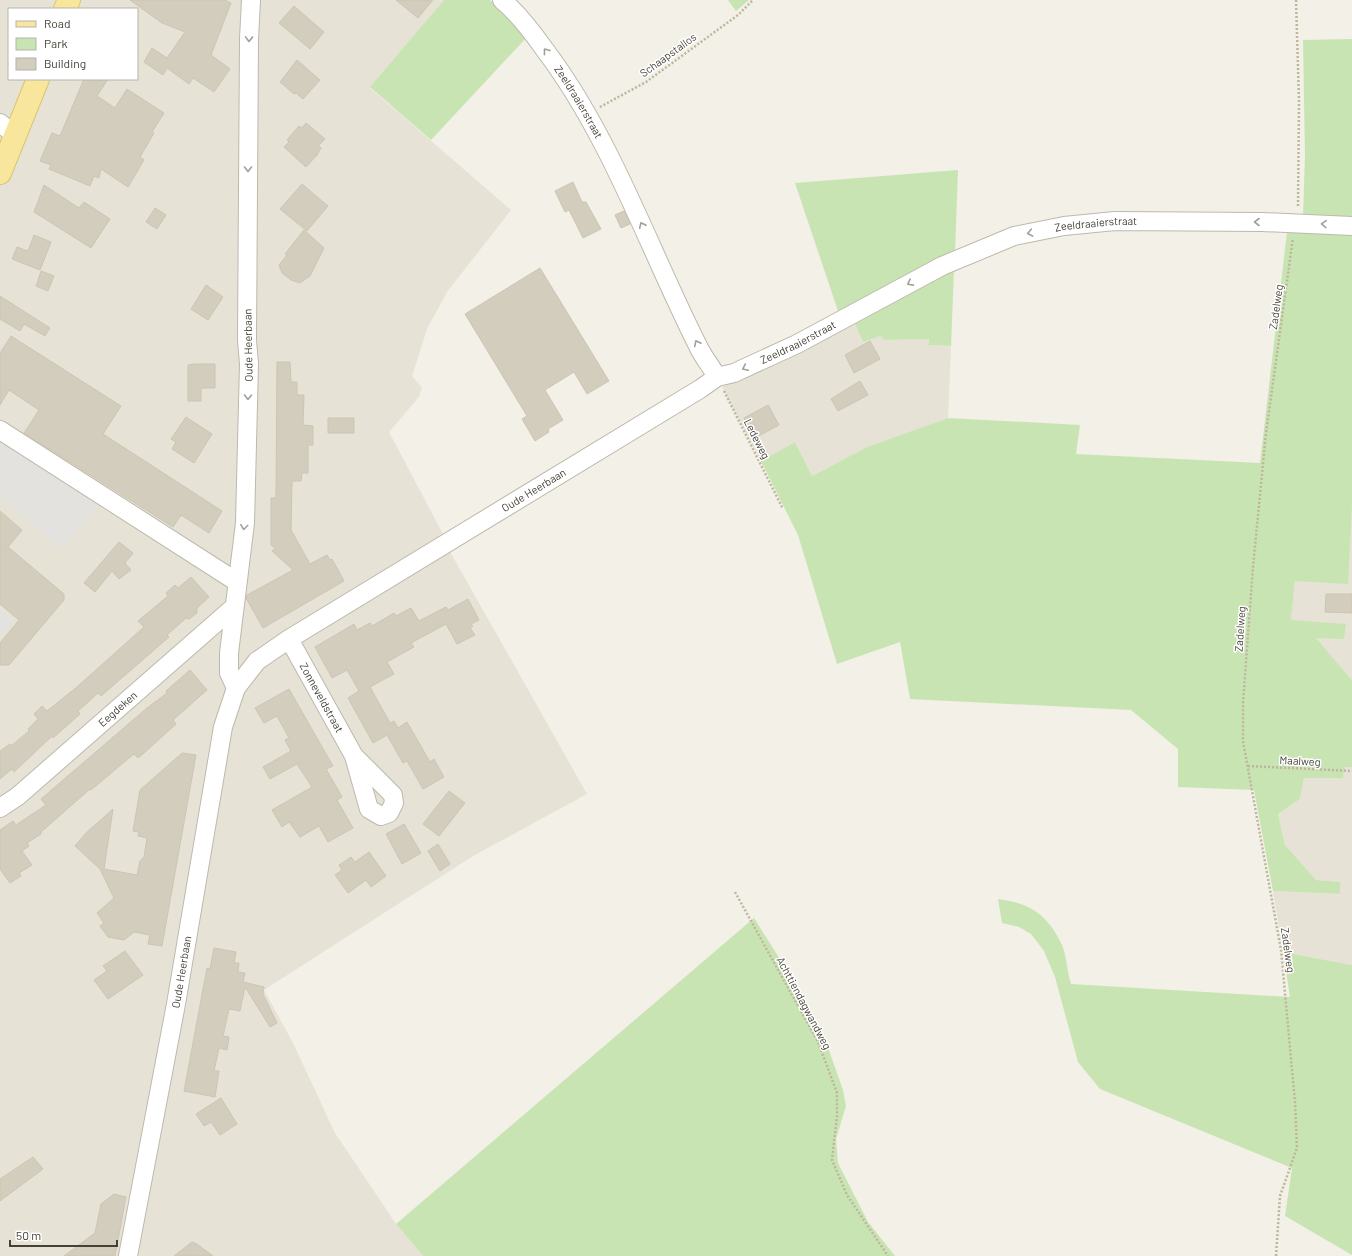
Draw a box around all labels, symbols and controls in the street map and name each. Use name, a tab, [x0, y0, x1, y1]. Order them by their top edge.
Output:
legend	[8, 8, 138, 80]
text: Road	[44, 16, 71, 30]
street label: Schaapstallos	[637, 30, 698, 79]
text: Park	[44, 36, 68, 50]
one-way arrow	[245, 36, 253, 42]
one-way arrow	[544, 48, 551, 55]
text: Building	[44, 56, 86, 70]
street label: Zeeldraaierstraat	[552, 63, 606, 140]
one-way arrow	[244, 166, 252, 172]
street label: Zeeldraaierstraat	[1053, 214, 1137, 234]
one-way arrow	[1254, 218, 1260, 226]
one-way arrow	[1321, 220, 1327, 229]
one-way arrow	[639, 222, 647, 230]
one-way arrow	[1026, 228, 1033, 237]
one-way arrow	[907, 278, 914, 286]
street label: Zadelweg	[1266, 283, 1285, 330]
street label: Oude Heerbaan	[240, 308, 255, 382]
street label: Zeeldraaierstraat	[758, 317, 838, 366]
one-way arrow	[694, 340, 702, 348]
one-way arrow	[741, 363, 749, 371]
one-way arrow	[244, 394, 253, 400]
street label: Ledeweg	[742, 417, 773, 461]
street label: Oude Heerbaan	[499, 465, 568, 514]
one-way arrow	[240, 524, 249, 530]
street label: Zadelweg	[1231, 606, 1248, 652]
street label: Zonneveldstraat	[297, 660, 346, 734]
street label: Eegdeken	[95, 688, 139, 729]
street label: Maalweg	[1279, 753, 1321, 768]
street label: Zadelweg	[1279, 926, 1298, 973]
street label: Oude Heerbaan	[168, 935, 193, 1009]
street label: Achttiendagwandweg	[775, 954, 834, 1051]
scale bar	[10, 1222, 117, 1248]
text: 50 m	[16, 1228, 41, 1242]

